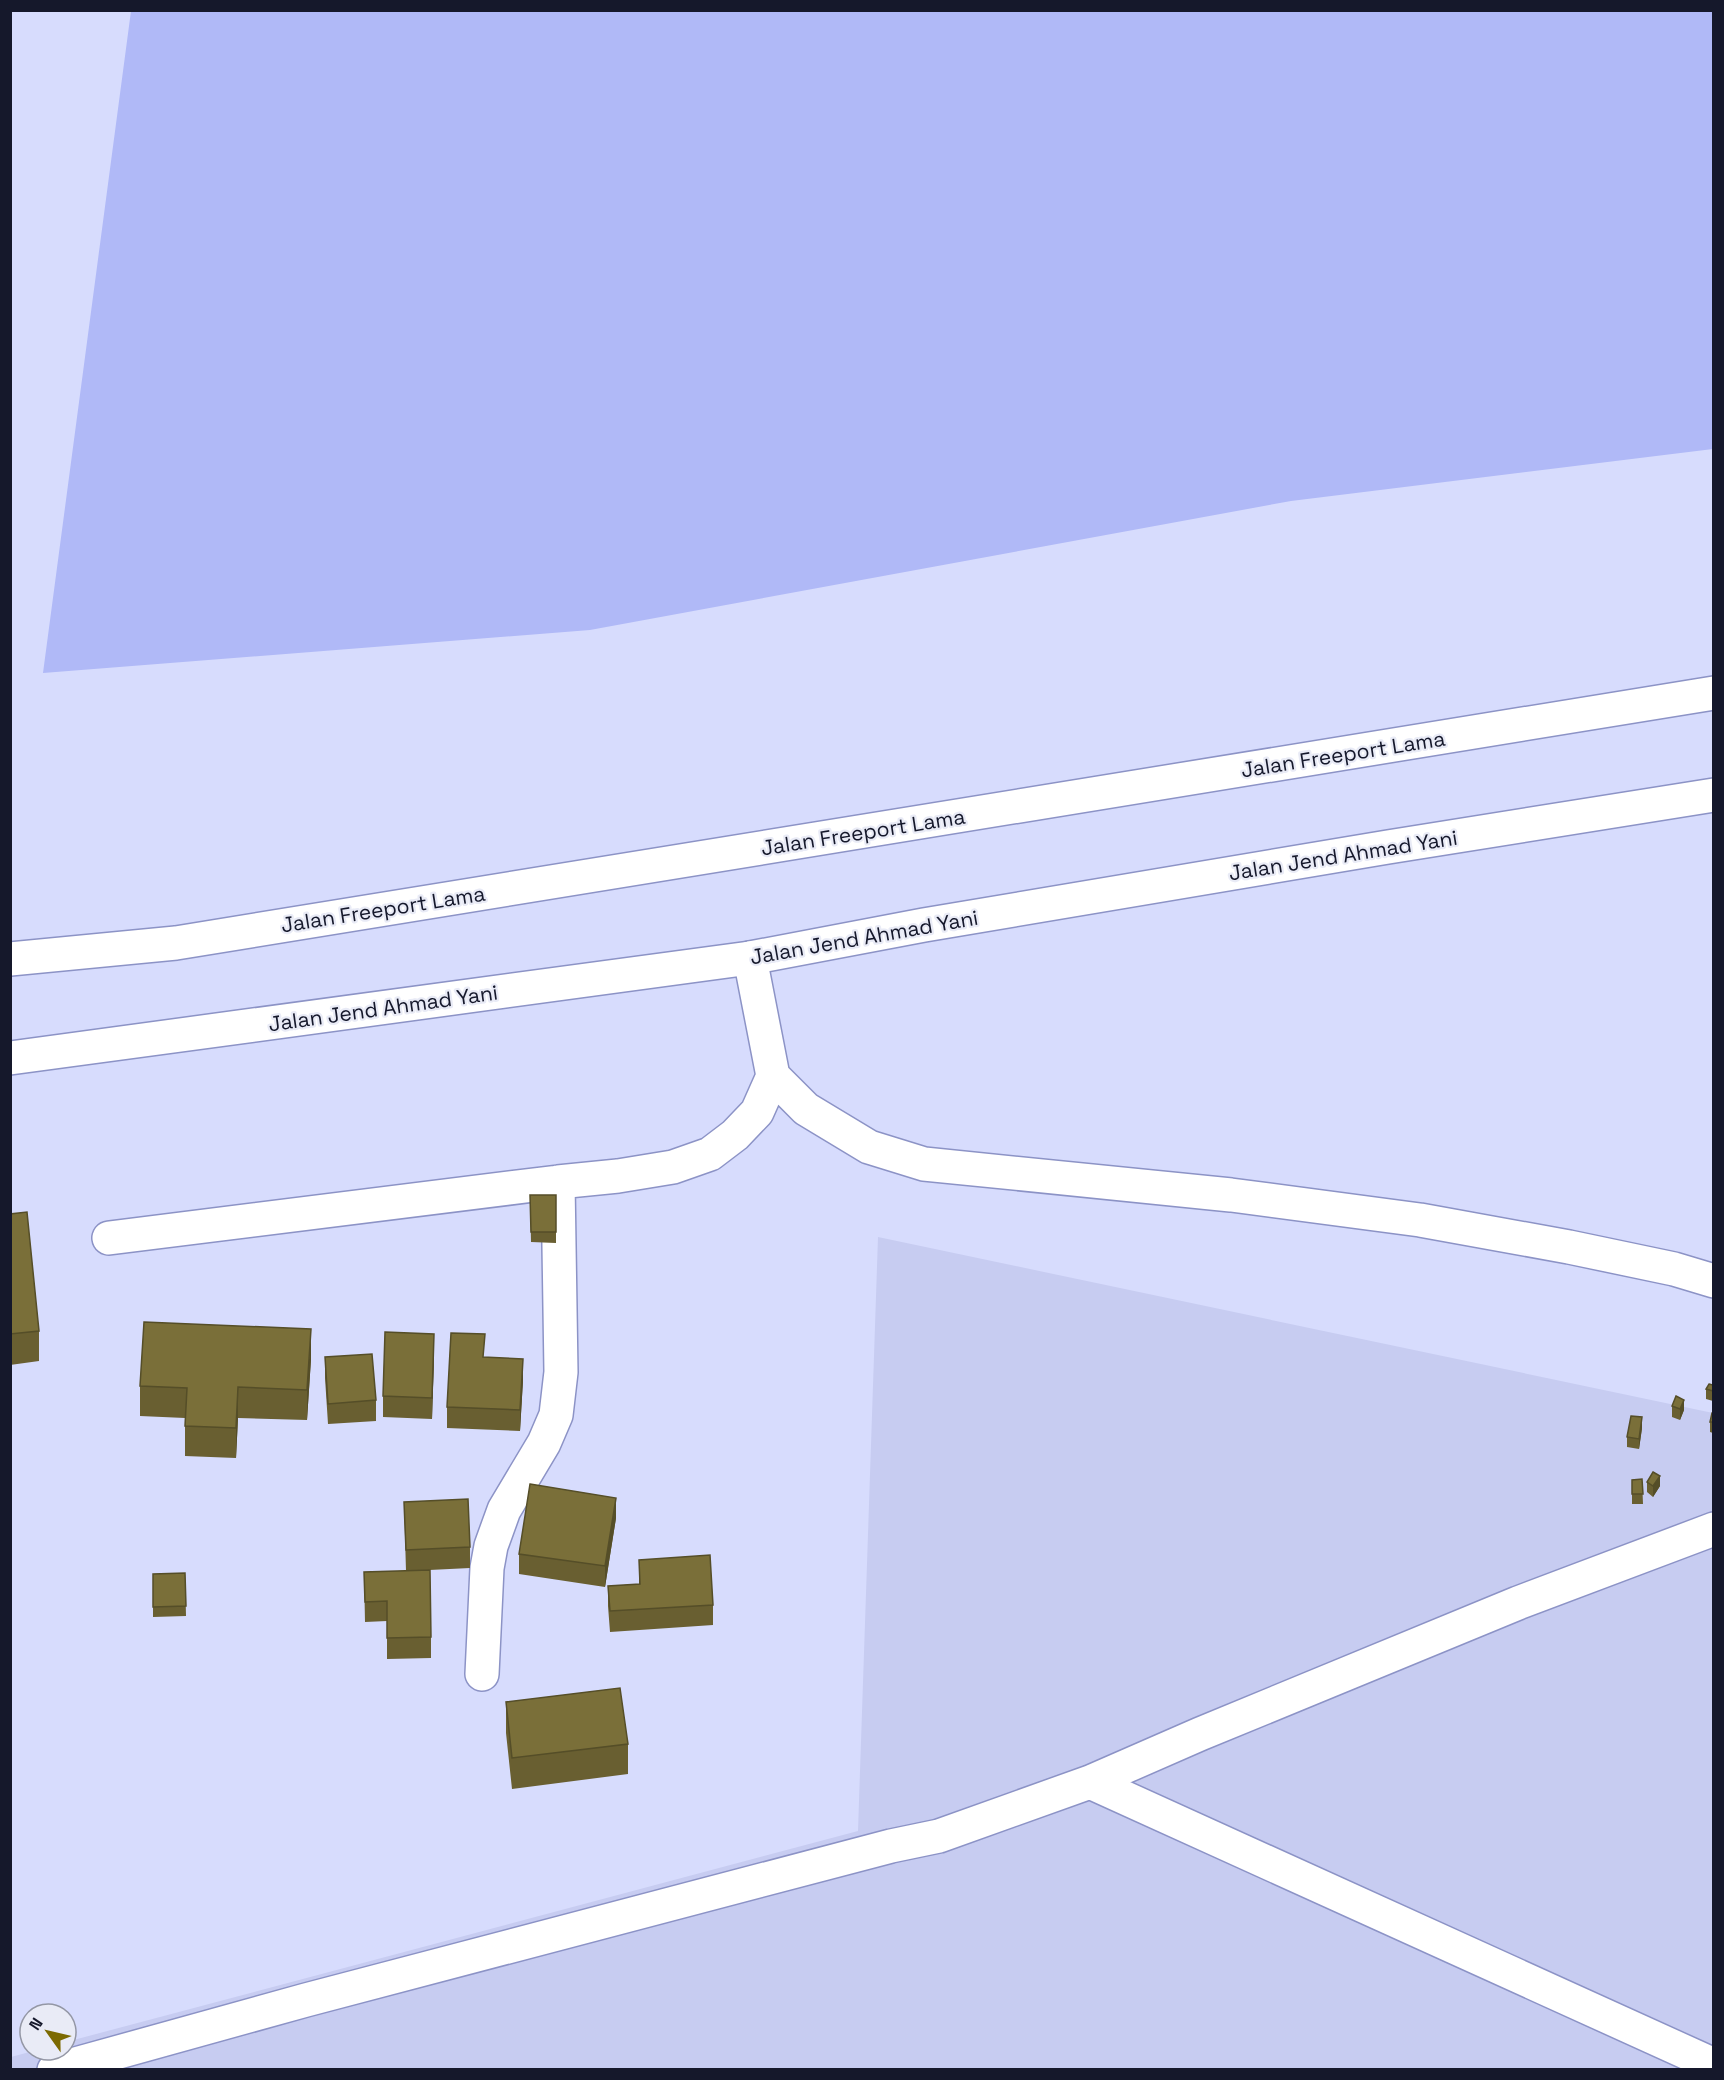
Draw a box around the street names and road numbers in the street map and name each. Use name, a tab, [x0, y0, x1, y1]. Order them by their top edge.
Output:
street label: Jalan Freeport Lama	[1239, 725, 1447, 783]
street label: Jalan Freeport Lama	[759, 803, 967, 861]
street label: Jalan Jend Ahmad Yani	[1227, 824, 1459, 886]
street label: Jalan Freeport Lama	[279, 880, 487, 938]
street label: Jalan Jend Ahmad Yani	[748, 904, 980, 970]
street label: Jalan Jend Ahmad Yani	[267, 979, 499, 1037]

